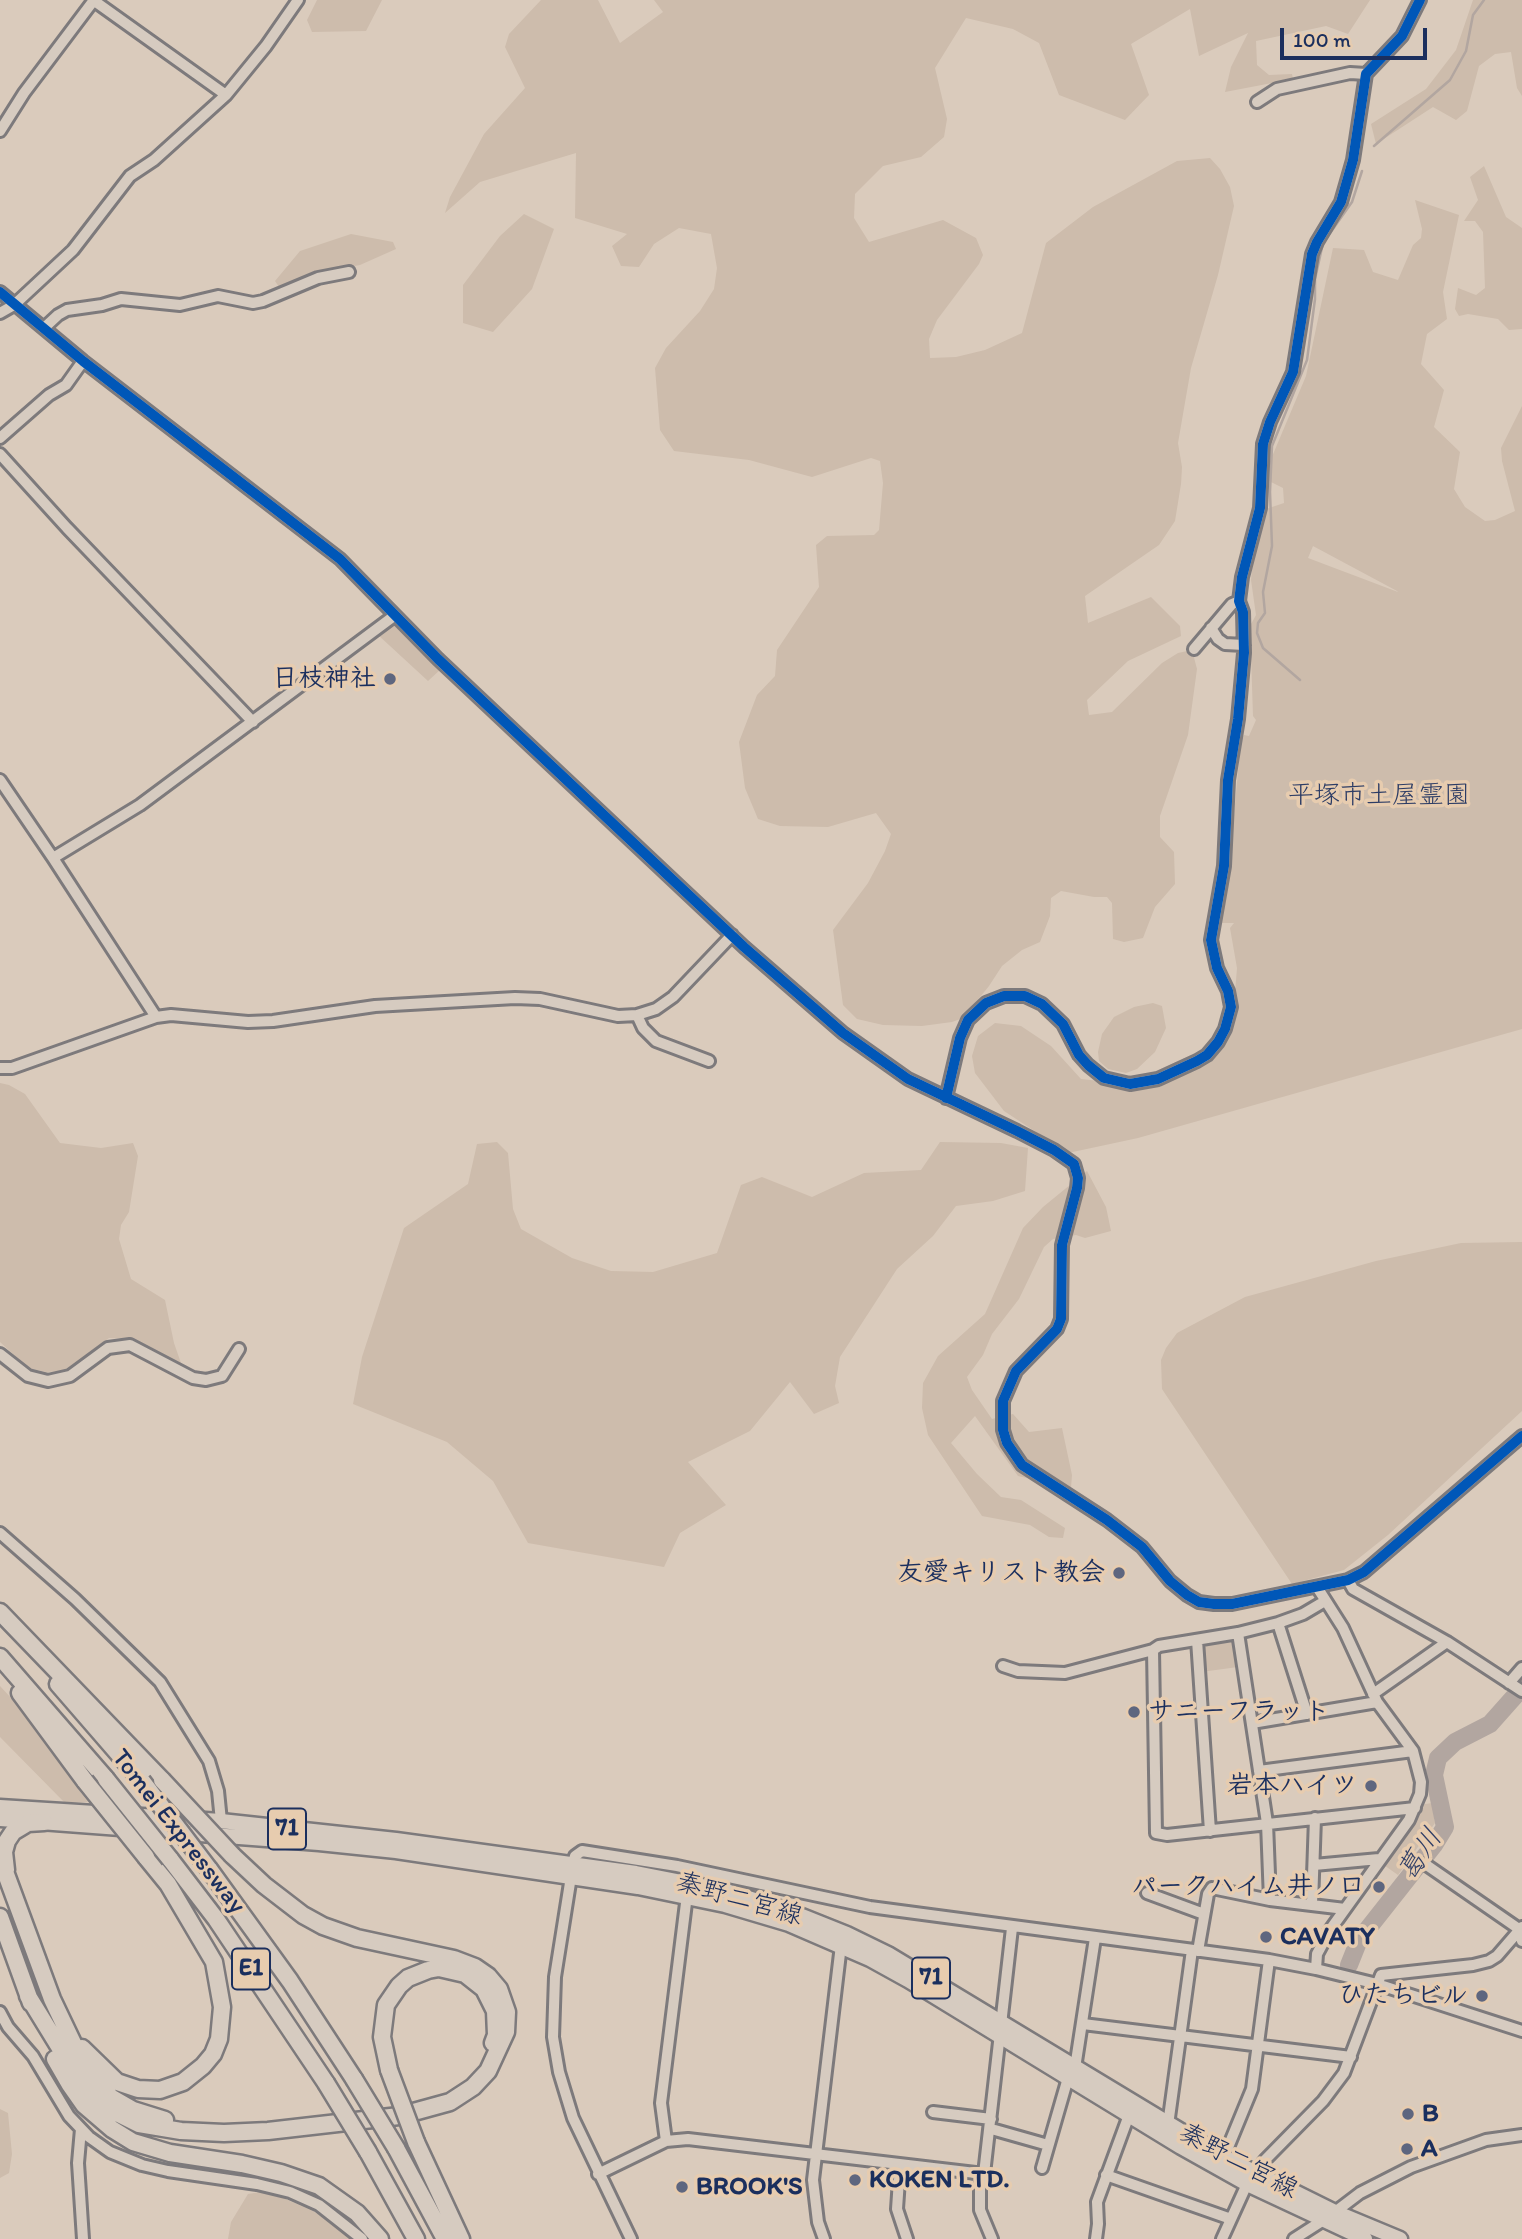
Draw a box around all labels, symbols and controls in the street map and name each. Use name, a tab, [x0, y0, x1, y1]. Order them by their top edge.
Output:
scale bar	[1284, 14, 1431, 58]
text: 100 m	[1293, 27, 1351, 52]
place label: 日枝神社	[272, 663, 376, 695]
marker: 日枝神社	[382, 671, 398, 687]
park label: 平塚市土屋霊園	[1288, 780, 1470, 812]
place label: 友愛キリスト教会	[897, 1557, 1105, 1589]
marker: 友愛キリスト教会	[1111, 1565, 1127, 1581]
place label: サニーフラット	[1148, 1696, 1330, 1728]
marker: サニーフラット	[1126, 1704, 1142, 1720]
street label: Tomei Expressway	[104, 1744, 252, 1920]
place label: 岩本ハイツ	[1227, 1770, 1357, 1802]
marker: 岩本ハイツ	[1363, 1778, 1379, 1794]
road number: 71	[268, 1808, 306, 1850]
water label: 葛川	[1391, 1822, 1451, 1888]
street label: 秦野二宮線	[672, 1867, 806, 1933]
place label: パークハイム井ノ口	[1131, 1871, 1365, 1903]
marker: パークハイム井ノ口	[1371, 1879, 1387, 1895]
place label: CAVATY	[1280, 1921, 1375, 1953]
marker: CAVATY	[1258, 1929, 1274, 1945]
road number: E1	[232, 1948, 270, 1990]
road number: 71	[912, 1957, 950, 1998]
place label: ひたちビル	[1338, 1980, 1468, 2012]
marker: ひたちビル	[1474, 1988, 1490, 2004]
place label: B	[1422, 2098, 1439, 2130]
marker: B	[1400, 2106, 1416, 2122]
street label: 秦野二宮線	[1173, 2118, 1303, 2206]
place label: A	[1421, 2133, 1438, 2165]
marker: A	[1399, 2141, 1415, 2157]
place label: KOKEN LTD.	[869, 2164, 1010, 2196]
place label: BROOK'S	[696, 2171, 803, 2203]
marker: KOKEN LTD.	[847, 2172, 863, 2188]
marker: BROOK'S	[674, 2179, 690, 2195]

